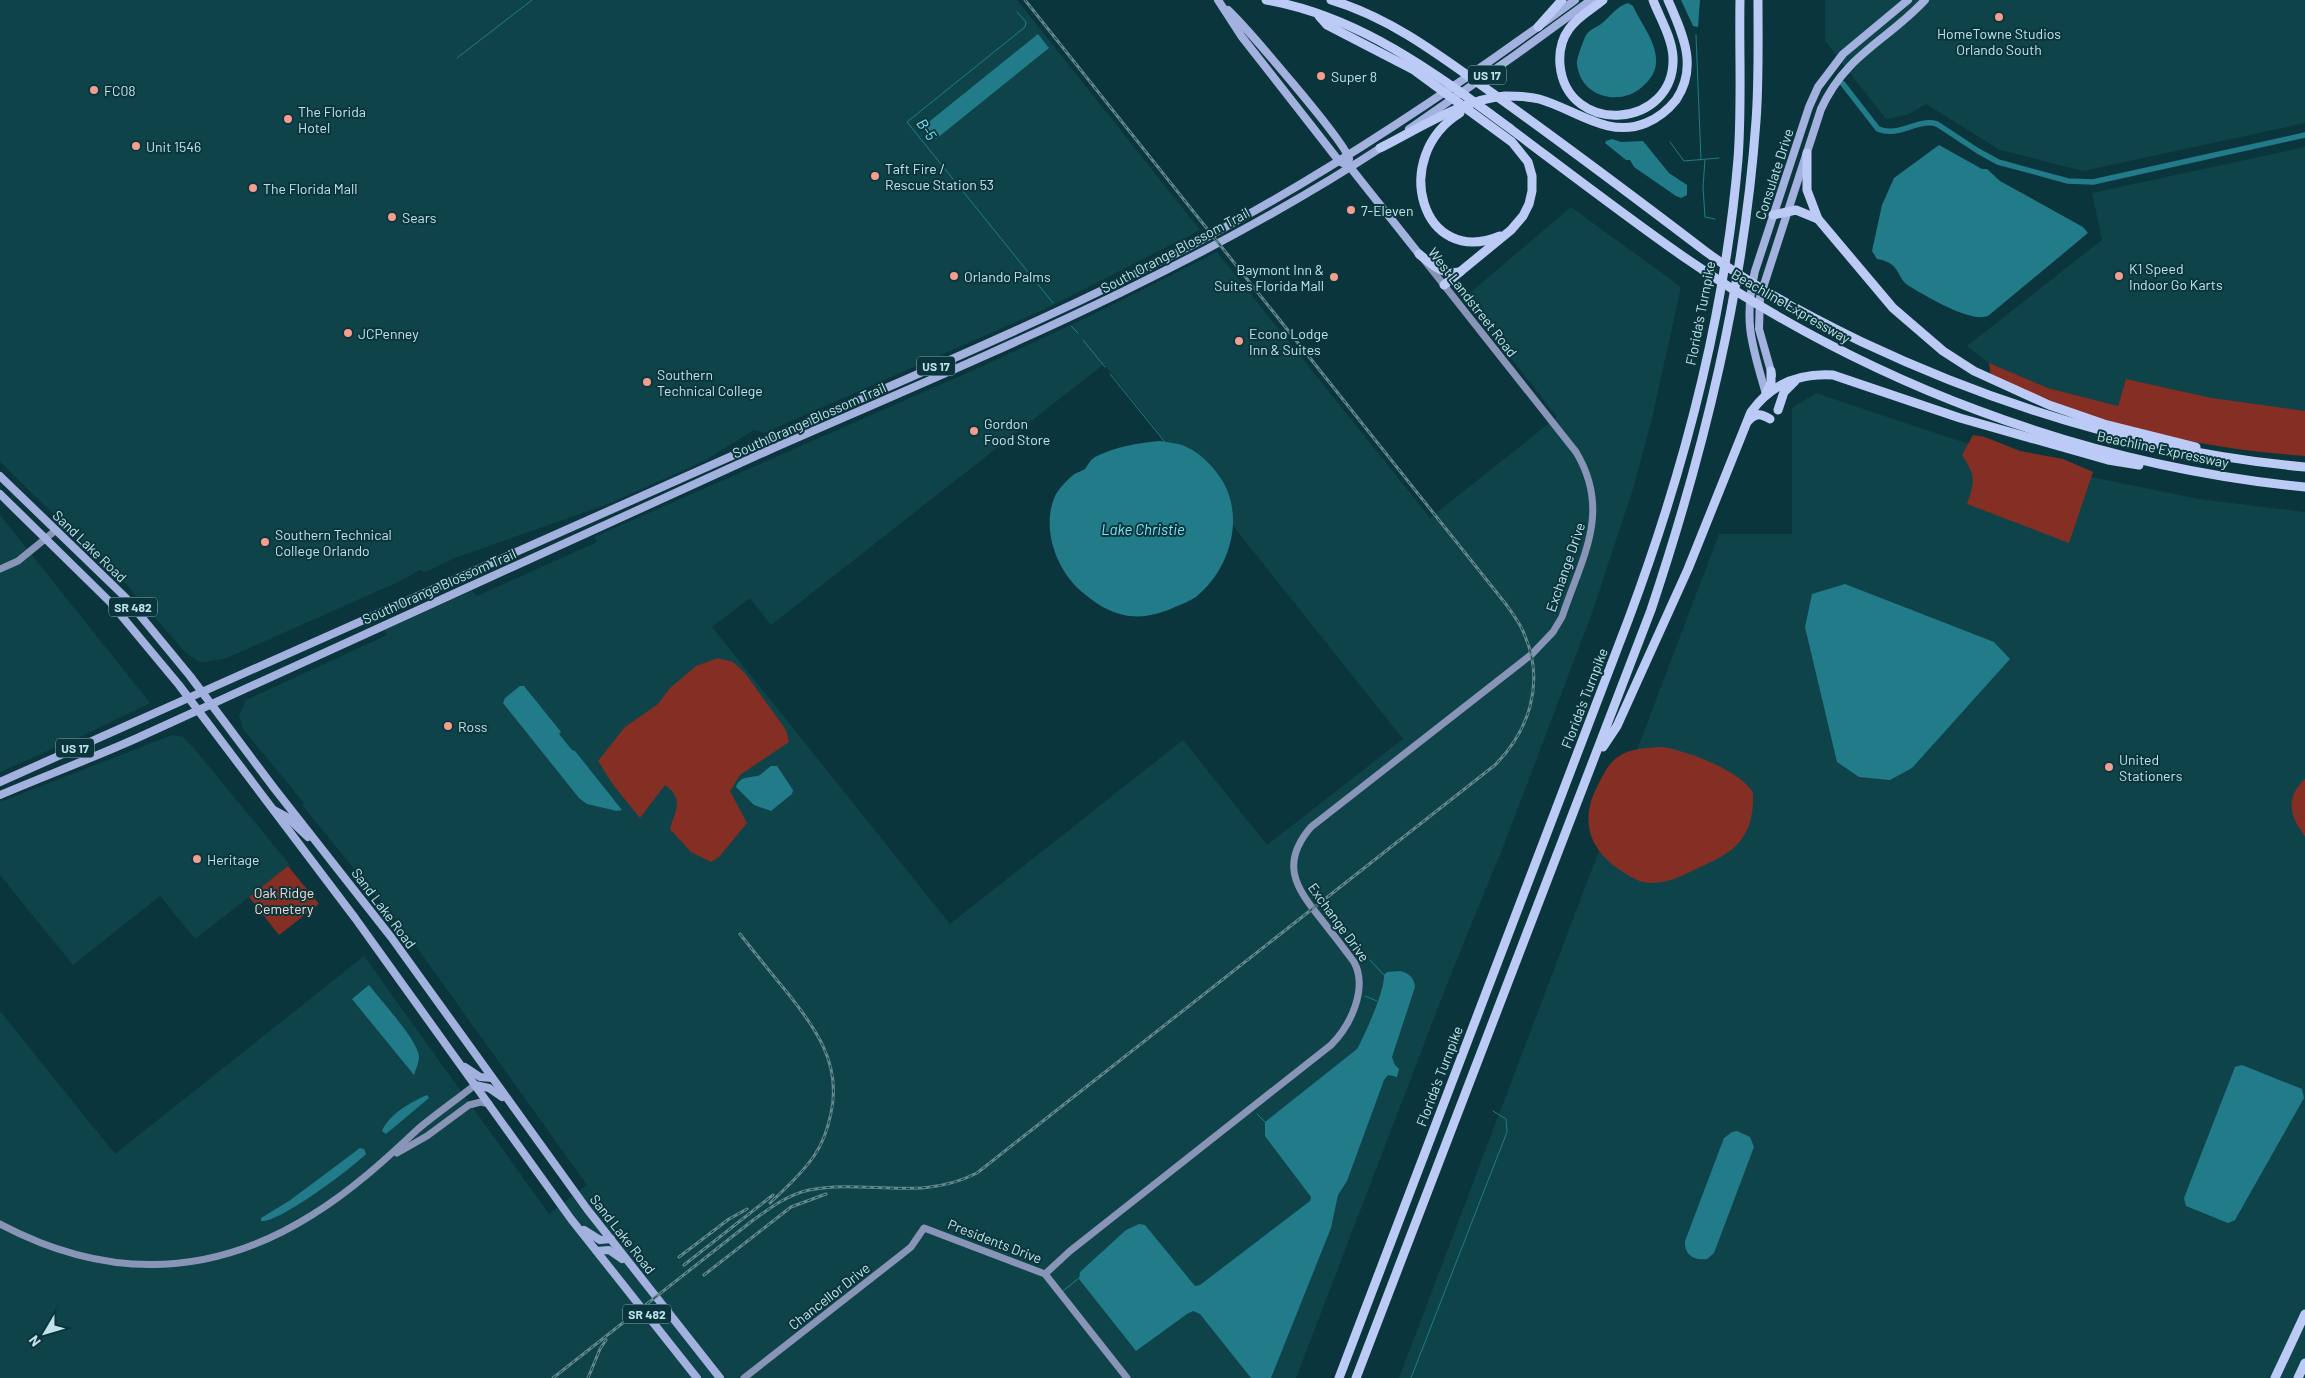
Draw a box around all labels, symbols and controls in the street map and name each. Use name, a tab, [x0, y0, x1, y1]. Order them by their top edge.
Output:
marker: HomeTowne Studios Orlando South	[1993, 11, 2005, 23]
place label: HomeTowne Studios Orlando South	[1937, 25, 2061, 58]
road number: US 17	[1468, 66, 1506, 84]
place label: Super 8	[1331, 68, 1377, 85]
marker: Super 8	[1315, 70, 1327, 82]
place label: FC08	[104, 82, 136, 99]
marker: FC08	[88, 84, 100, 96]
place label: The Florida Hotel	[298, 103, 366, 136]
marker: The Florida Hotel	[282, 113, 294, 125]
water label: B-5	[913, 115, 941, 144]
street label: Consulate Drive	[1751, 126, 1797, 222]
place label: Unit 1546	[146, 138, 201, 155]
marker: Unit 1546	[130, 140, 142, 152]
place label: Taft Fire / Rescue Station 53	[885, 160, 994, 193]
marker: Taft Fire / Rescue Station 53	[869, 170, 881, 182]
place label: The Florida Mall	[263, 180, 357, 197]
marker: The Florida Mall	[247, 182, 259, 194]
place label: 7-Eleven	[1361, 202, 1414, 219]
street label: South Orange Blossom Trail	[1098, 204, 1252, 296]
marker: 7-Eleven	[1345, 204, 1357, 216]
place label: Sears	[402, 209, 437, 226]
marker: Sears	[386, 211, 398, 223]
street label: West Landstreet Road	[1425, 244, 1521, 360]
street label: Florida's Turnpike	[1682, 259, 1718, 367]
place label: K1 Speed Indoor Go Karts	[2129, 260, 2223, 293]
place label: Baymont Inn & Suites Florida Mall	[1214, 261, 1324, 294]
street label: Beachline Expressway	[1729, 265, 1854, 347]
place label: Orlando Palms	[964, 268, 1051, 285]
marker: Orlando Palms	[948, 270, 960, 282]
marker: K1 Speed Indoor Go Karts	[2113, 270, 2125, 282]
marker: Baymont Inn & Suites Florida Mall	[1328, 271, 1340, 283]
place label: JCPenney	[358, 325, 419, 342]
place label: Econo Lodge Inn & Suites	[1249, 325, 1328, 358]
marker: JCPenney	[342, 327, 354, 339]
marker: Econo Lodge Inn & Suites	[1233, 335, 1245, 347]
road number: US 17	[917, 356, 955, 376]
place label: Southern Technical College	[657, 366, 763, 399]
marker: Southern Technical College	[641, 376, 653, 388]
street label: South Orange Blossom Trail	[730, 378, 888, 462]
place label: Gordon Food Store	[984, 415, 1050, 448]
marker: Gordon Food Store	[968, 425, 980, 437]
street label: Beachline Expressway	[2096, 427, 2231, 471]
street label: Sand Lake Road	[49, 506, 131, 586]
water label: Lake Christie	[1101, 520, 1185, 538]
street label: Exchange Drive	[1542, 520, 1588, 614]
place label: Southern Technical College Orlando	[275, 526, 392, 559]
marker: Southern Technical College Orlando	[259, 536, 271, 548]
street label: South Orange Blossom Trail	[360, 544, 518, 628]
road number: SR 482	[109, 598, 157, 616]
street label: Florida's Turnpike	[1557, 646, 1611, 750]
place label: Ross	[458, 718, 488, 735]
marker: Ross	[442, 720, 454, 732]
road number: US 17	[56, 738, 94, 758]
place label: United Stationers	[2119, 751, 2183, 784]
marker: United Stationers	[2103, 761, 2115, 773]
place label: Heritage	[207, 851, 260, 868]
marker: Heritage	[191, 853, 203, 865]
street label: Sand Lake Road	[348, 864, 420, 952]
street label: Exchange Drive	[1305, 879, 1373, 965]
park label: Oak Ridge Cemetery	[254, 884, 314, 917]
street label: Florida's Turnpike	[1412, 1024, 1466, 1128]
street label: Sand Lake Road	[587, 1191, 659, 1277]
street label: Presidents Drive	[946, 1215, 1044, 1267]
street label: Chancellor Drive	[785, 1259, 873, 1333]
road number: SR 482	[623, 1305, 671, 1324]
north arrow	[20, 1308, 70, 1358]
text: N	[25, 1332, 44, 1350]

